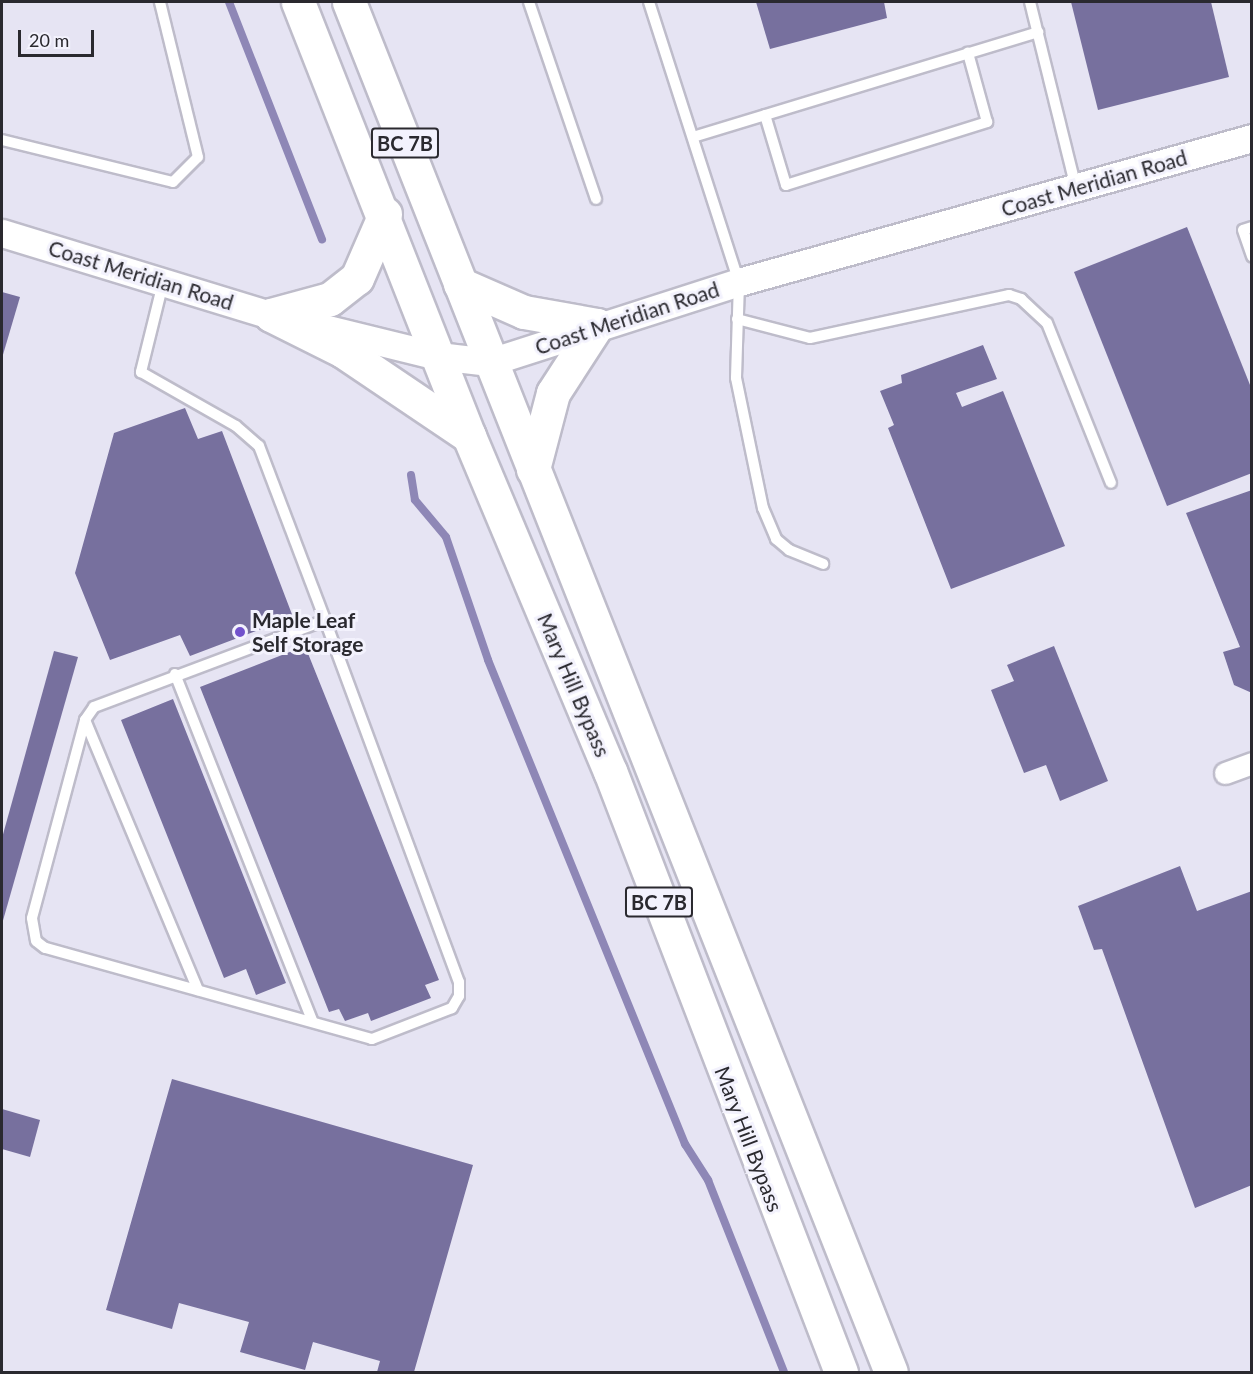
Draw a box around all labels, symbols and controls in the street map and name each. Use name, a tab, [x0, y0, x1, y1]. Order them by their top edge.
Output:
scale bar	[21, 18, 98, 56]
text: 20 m	[29, 29, 69, 51]
road number: BC 7B	[370, 126, 440, 160]
street label: Coast Meridian Road	[998, 144, 1190, 222]
street label: Coast Meridian Road	[46, 235, 236, 315]
street label: Coast Meridian Road	[532, 276, 722, 360]
place label: Maple Leaf Self Storage	[252, 607, 364, 657]
street label: Mary Hill Bypass	[532, 609, 616, 761]
marker: Maple Leaf Self Storage	[233, 625, 247, 639]
road number: BC 7B	[624, 885, 694, 919]
street label: Mary Hill Bypass	[710, 1063, 788, 1215]

